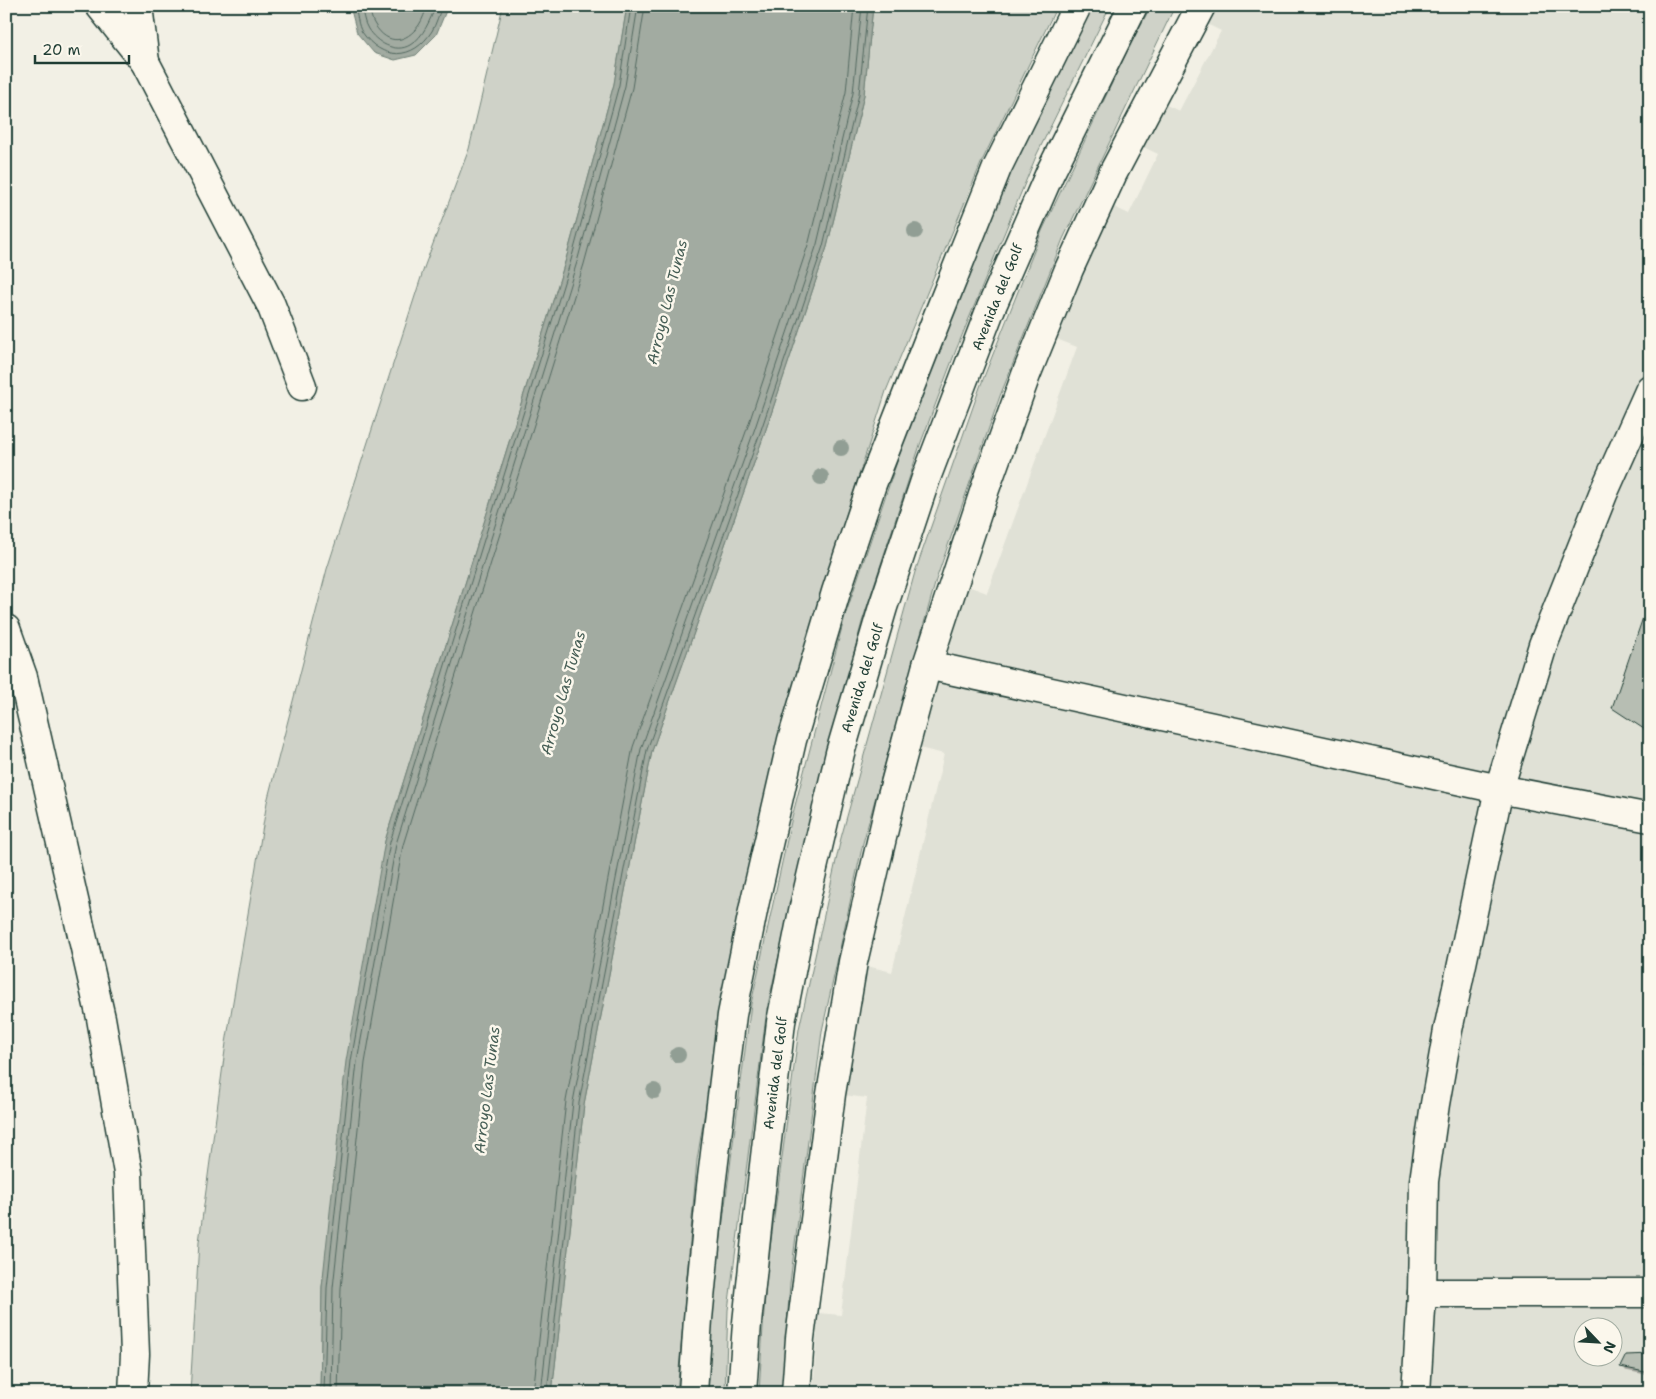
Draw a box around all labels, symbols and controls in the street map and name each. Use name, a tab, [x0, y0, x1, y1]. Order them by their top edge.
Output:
scale bar	[35, 32, 129, 64]
text: 20 m	[42, 40, 81, 60]
water label: Arroyo Las Tunas	[642, 238, 692, 366]
street label: Avenida del Golf	[967, 240, 1027, 353]
street label: Avenida del Golf	[837, 620, 887, 735]
water label: Arroyo Las Tunas	[536, 629, 590, 757]
street label: Avenida del Golf	[759, 1015, 791, 1130]
water label: Arroyo Las Tunas	[469, 1025, 505, 1155]
north arrow	[1574, 1316, 1624, 1366]
text: N	[1599, 1339, 1620, 1356]

